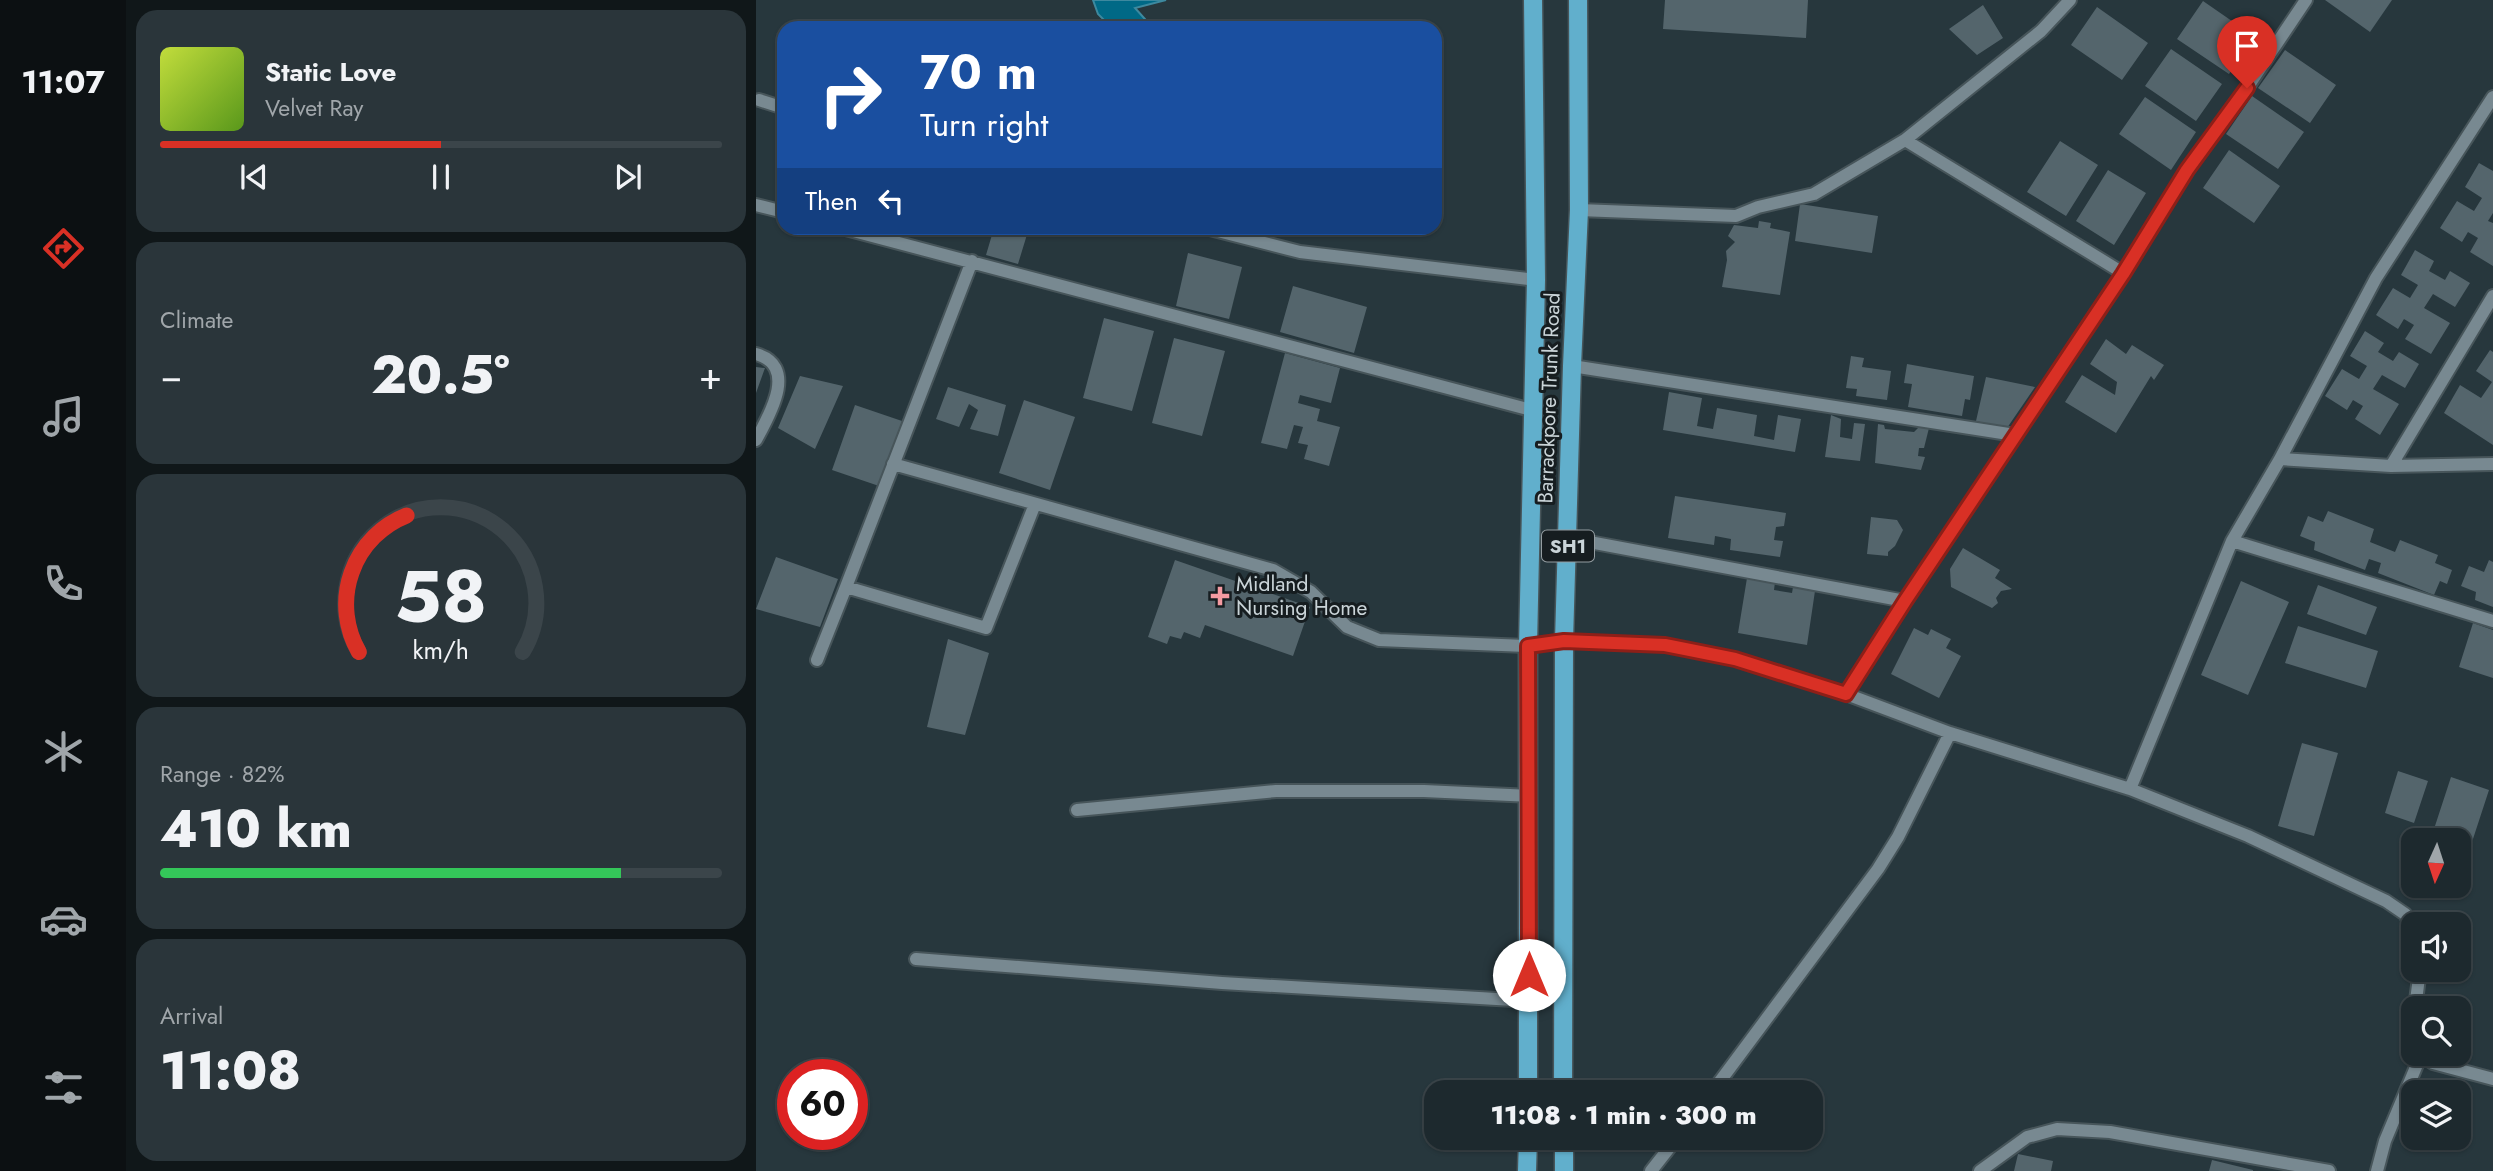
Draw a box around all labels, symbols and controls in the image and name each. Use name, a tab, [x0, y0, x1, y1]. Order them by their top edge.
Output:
pin	[2217, 16, 2277, 88]
icon: arrive	[2228, 27, 2266, 65]
text: 70 m	[920, 37, 1037, 107]
icon: right	[805, 49, 896, 140]
text: Static Love	[265, 53, 397, 91]
text: 11:07	[21, 59, 105, 105]
text: Velvet Ray	[265, 91, 363, 125]
text: Turn right	[920, 102, 1049, 148]
icon: previous	[235, 158, 273, 196]
icon: pause	[422, 158, 460, 196]
icon: next	[609, 158, 647, 196]
text: Then	[805, 182, 858, 220]
icon: left	[872, 182, 910, 220]
icon: directions	[39, 224, 88, 273]
street label: Barrackpore Trunk Road	[1530, 292, 1568, 504]
text: Climate	[160, 303, 233, 337]
text: 20.5°	[371, 337, 510, 413]
text: −	[160, 348, 182, 403]
text: +	[699, 348, 722, 403]
icon: music	[39, 392, 88, 441]
road number: SH1	[1542, 530, 1594, 562]
text: 58	[395, 544, 487, 649]
icon: phone	[39, 559, 88, 608]
place label: Midland Nursing Home	[1236, 569, 1368, 623]
marker: Midland Nursing Home	[1210, 586, 1230, 606]
text: km/h	[413, 631, 469, 667]
icon: climate	[39, 727, 88, 776]
text: Range · 82%	[160, 757, 285, 791]
text: 410 km	[160, 791, 352, 867]
north arrow	[2401, 828, 2471, 898]
map controls	[2401, 828, 2471, 1150]
icon: car	[39, 895, 88, 944]
button: sound	[2401, 912, 2471, 982]
position arrow	[1492, 938, 1566, 1012]
button: search	[2401, 996, 2471, 1066]
text: Arrival	[160, 999, 223, 1033]
text: 11:08	[160, 1033, 301, 1109]
speed limit sign: 60	[777, 1059, 868, 1150]
icon: filters	[39, 1063, 88, 1112]
button: layers	[2401, 1080, 2471, 1150]
text: 11:08 · 1 min · 300 m	[1490, 1096, 1757, 1134]

